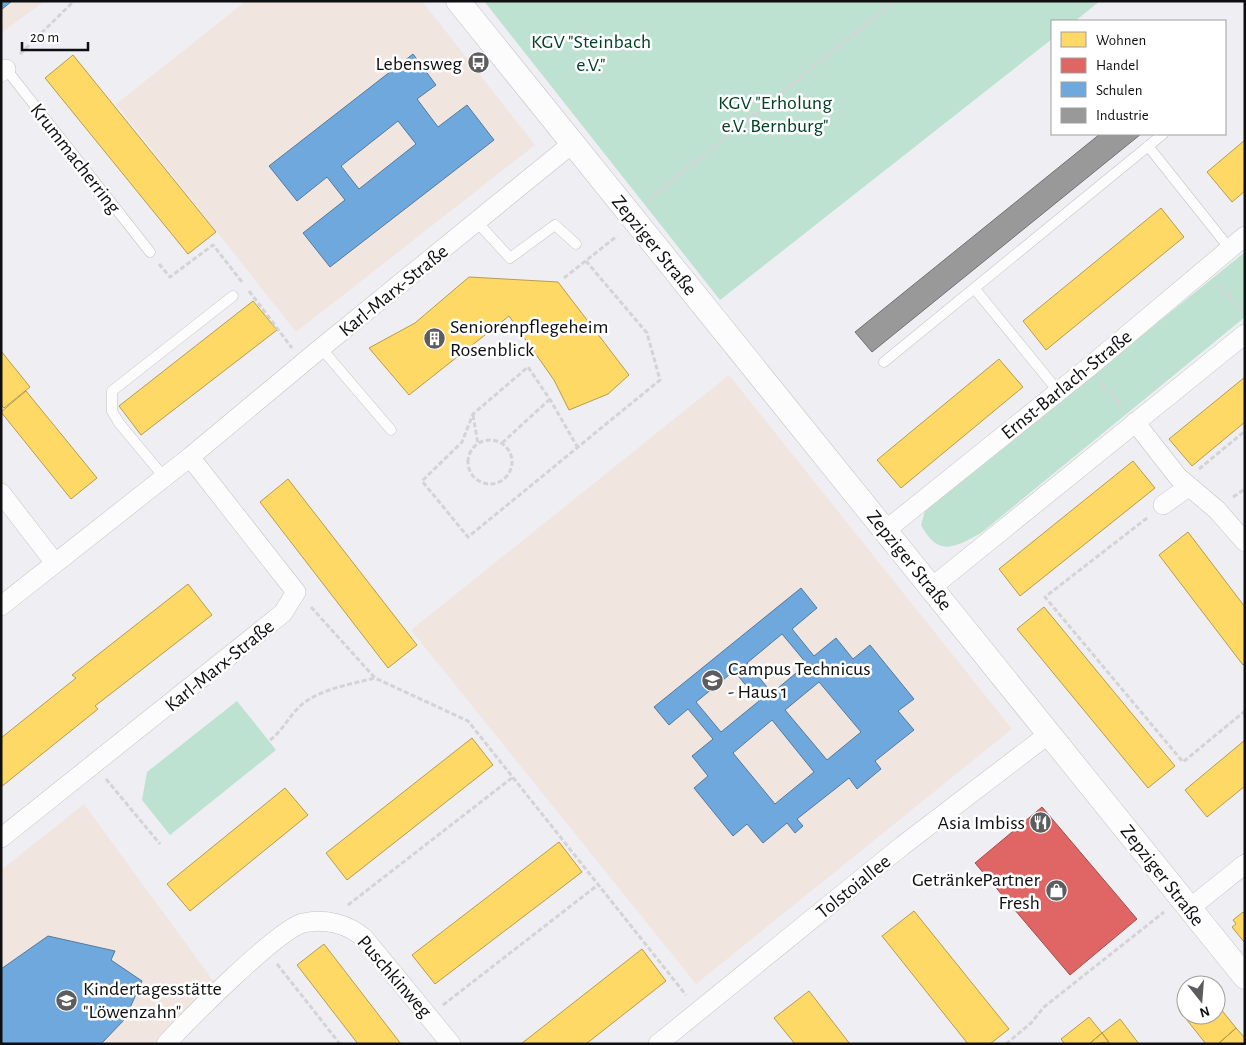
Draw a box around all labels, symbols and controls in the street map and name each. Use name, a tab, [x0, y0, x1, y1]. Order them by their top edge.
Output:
scale bar	[22, 20, 89, 52]
legend	[1051, 20, 1226, 135]
text: 20 m	[30, 30, 59, 45]
park label: KGV "Steinbach e.V."	[531, 32, 651, 75]
text: Wohnen	[1096, 33, 1146, 48]
bus stop icon: Lebensweg	[466, 51, 490, 75]
place label: Lebensweg	[376, 54, 462, 74]
text: Handel	[1096, 58, 1139, 73]
text: Schulen	[1096, 83, 1142, 98]
park label: KGV "Erholung e.V. Bernburg"	[718, 93, 832, 136]
street label: Krummacherring	[26, 100, 124, 218]
text: Industrie	[1096, 108, 1149, 123]
street label: Zepziger Straße	[608, 192, 701, 300]
street label: Karl-Marx-Straße	[335, 241, 452, 341]
place label: Seniorenpflegeheim Rosenblick	[450, 317, 609, 360]
building icon: Seniorenpflegeheim Rosenblick	[422, 326, 446, 350]
street label: Ernst-Barlach-Straße	[998, 326, 1136, 443]
street label: Zepziger Straße	[863, 507, 956, 615]
street label: Karl-Marx-Straße	[161, 616, 278, 716]
place label: Campus Technicus - Haus 1	[728, 659, 871, 702]
school or university icon: Campus Technicus - Haus 1	[700, 668, 724, 692]
restaurant icon: Asia Imbiss	[1029, 810, 1053, 834]
place label: Asia Imbiss	[938, 813, 1025, 833]
street label: Zepziger Straße	[1117, 821, 1208, 930]
street label: Tolstoiallee	[813, 851, 894, 923]
place label: GetränkePartner Fresh	[912, 870, 1041, 913]
shop icon: GetränkePartner Fresh	[1044, 879, 1068, 903]
street label: Puschkinweg	[353, 932, 435, 1022]
north arrow	[1176, 975, 1226, 1025]
place label: Kindertagesstätte "Löwenzahn"	[83, 979, 222, 1022]
school or university icon: Kindertagesstätte "Löwenzahn"	[55, 988, 79, 1012]
text: N	[1198, 1003, 1211, 1020]

